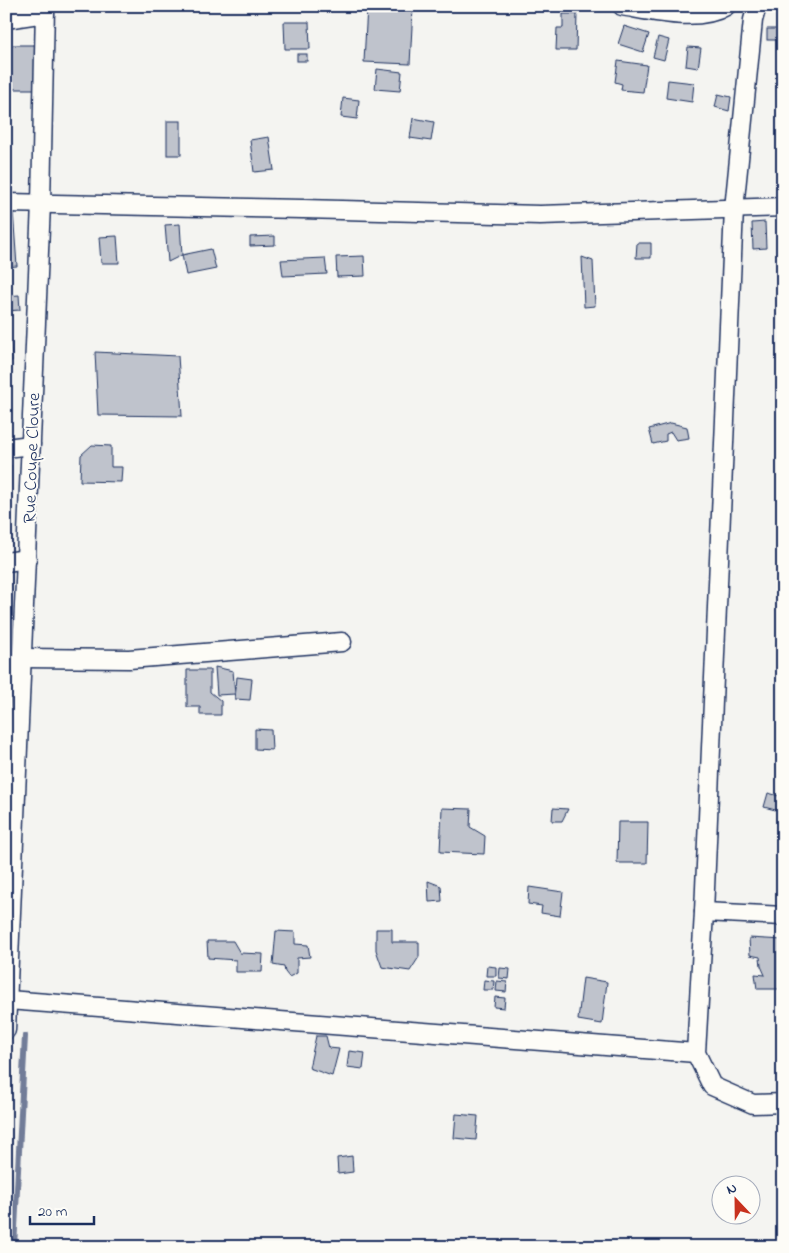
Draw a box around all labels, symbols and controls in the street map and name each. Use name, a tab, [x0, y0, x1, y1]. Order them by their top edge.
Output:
street label: Rue Coupe Cloure	[18, 391, 48, 524]
north arrow	[712, 1176, 762, 1226]
text: N	[723, 1178, 740, 1201]
scale bar	[30, 1193, 94, 1225]
text: 20 m	[38, 1201, 68, 1223]

